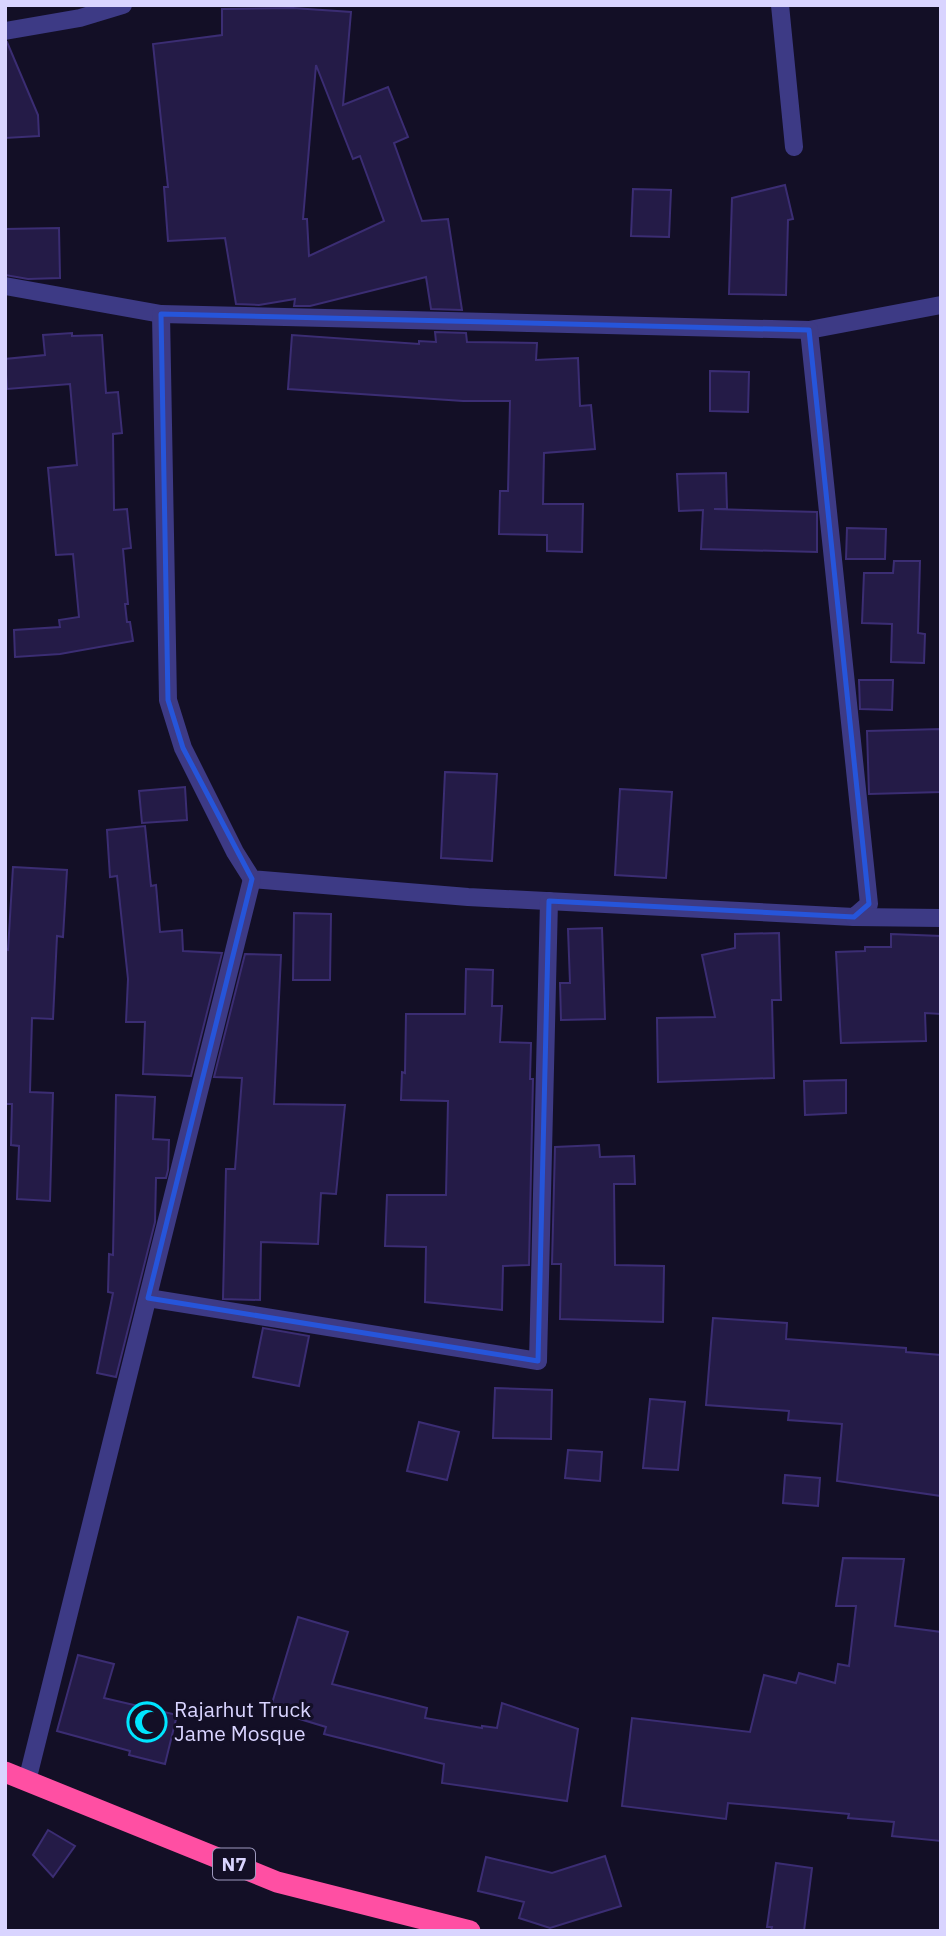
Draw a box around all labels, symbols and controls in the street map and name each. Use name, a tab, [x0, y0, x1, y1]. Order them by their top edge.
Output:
place label: Rajarhut Truck Jame Mosque	[174, 1695, 311, 1747]
mosque icon: Rajarhut Truck Jame Mosque	[126, 1701, 168, 1743]
road number: N7	[213, 1848, 255, 1880]

